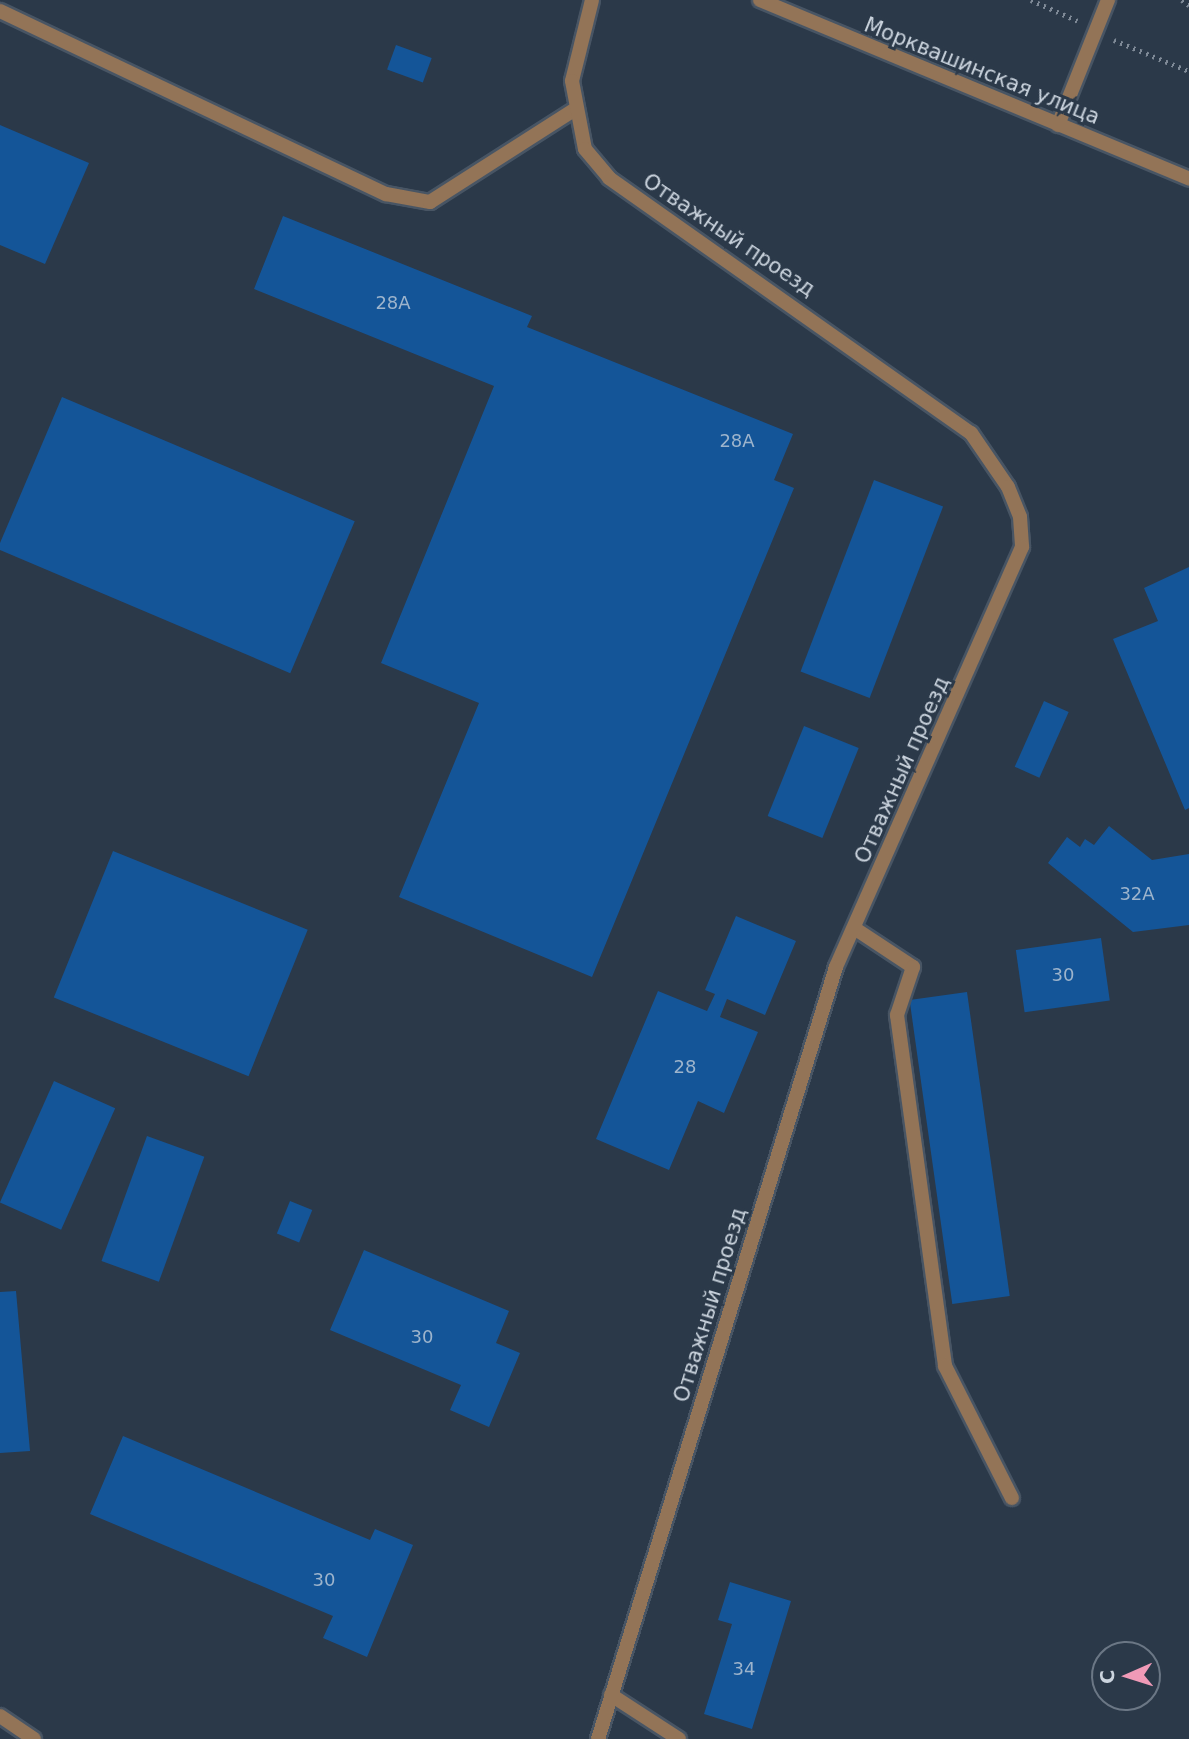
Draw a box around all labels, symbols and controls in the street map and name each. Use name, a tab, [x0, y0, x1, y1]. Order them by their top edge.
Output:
street label: Морквашинская улица	[861, 12, 1103, 130]
street label: Отважный проезд	[638, 168, 820, 302]
house number: 28А	[375, 292, 411, 314]
house number: 28А	[719, 430, 755, 452]
street label: Отважный проезд	[849, 673, 955, 867]
house number: 32А	[1119, 883, 1155, 905]
house number: 30	[1052, 964, 1074, 986]
house number: 28	[674, 1056, 696, 1078]
street label: Отважный проезд	[668, 1205, 752, 1405]
house number: 30	[411, 1326, 433, 1348]
house number: 30	[313, 1569, 335, 1591]
north arrow	[1091, 1641, 1161, 1711]
house number: 34	[733, 1658, 755, 1680]
text: С	[1096, 1669, 1118, 1685]

